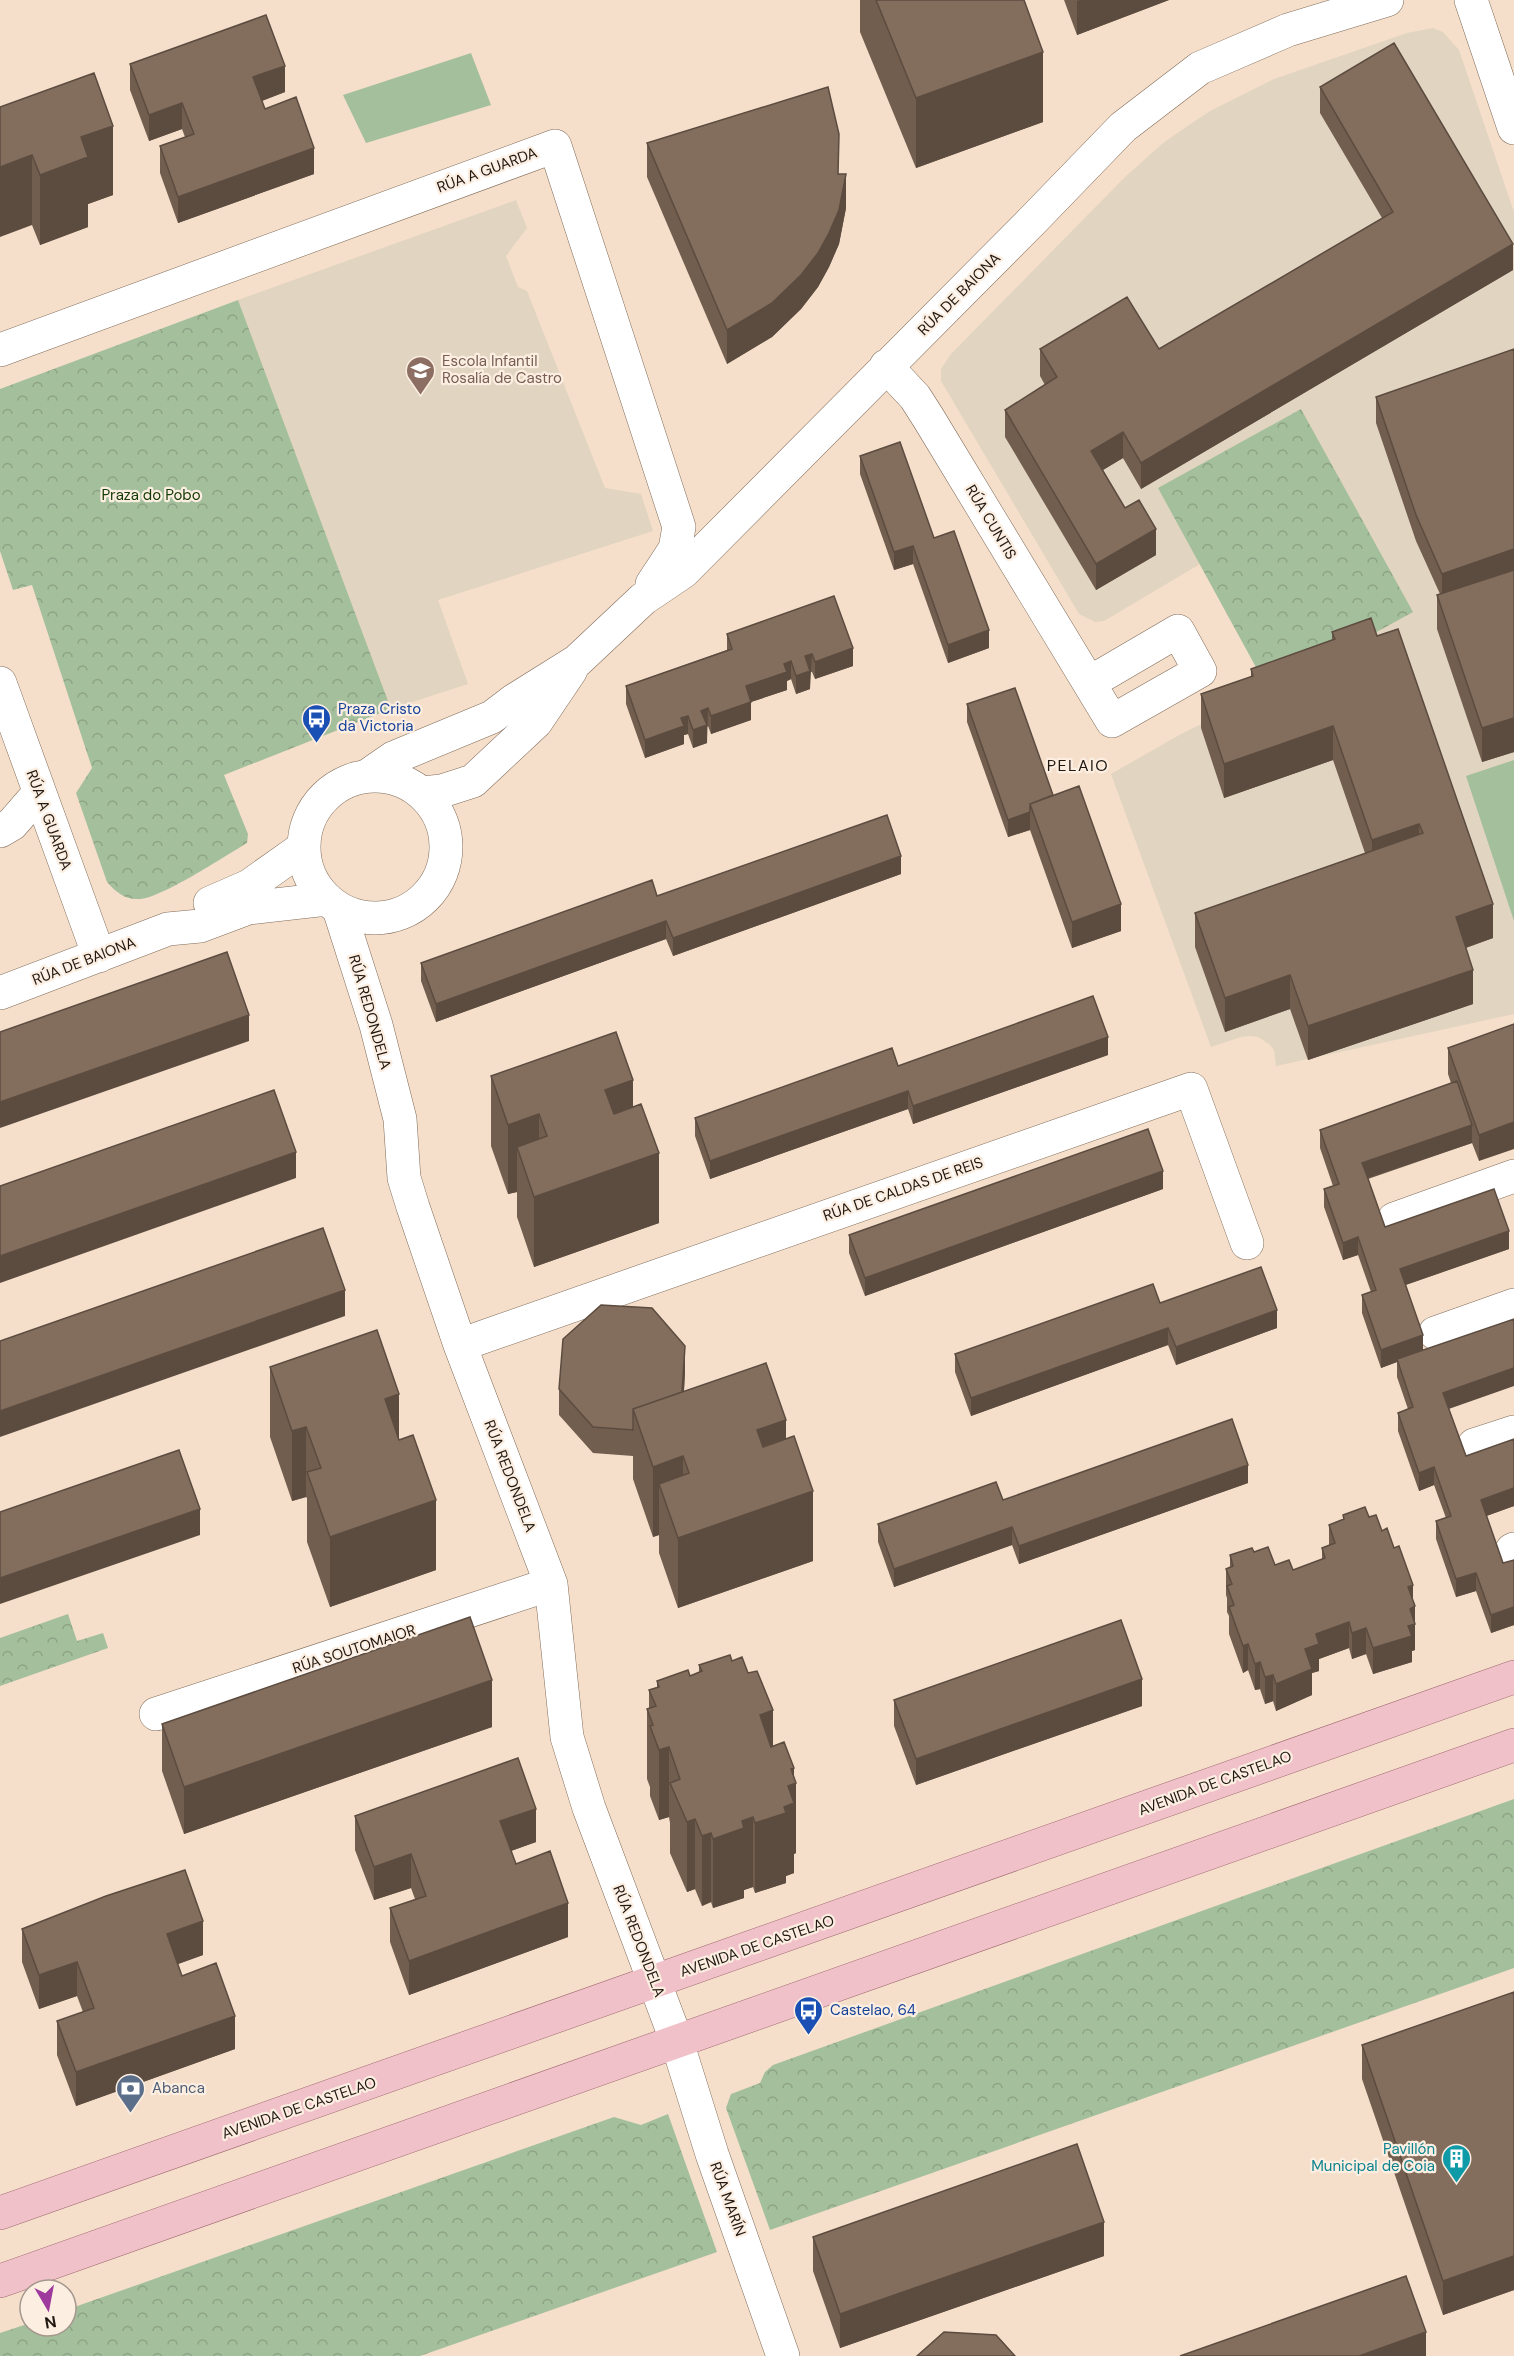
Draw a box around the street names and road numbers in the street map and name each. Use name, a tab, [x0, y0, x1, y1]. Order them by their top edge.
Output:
street label: RÚA A GUARDA	[434, 143, 540, 197]
street label: RÚA DE BAIONA	[913, 248, 1005, 340]
street label: RÚA CUNTIS	[961, 481, 1021, 563]
street label: RÚA A GUARDA	[22, 767, 76, 873]
street label: RÚA DE BAIONA	[29, 932, 139, 990]
street label: RÚA REDONDELA	[344, 952, 396, 1072]
street label: RÚA DE CALDAS DE REIS	[820, 1152, 986, 1226]
street label: RÚA REDONDELA	[479, 1417, 541, 1535]
street label: RÚA SOUTOMAIOR	[290, 1620, 418, 1678]
street label: AVENIDA DE CASTELAO	[1136, 1746, 1294, 1820]
street label: RÚA REDONDELA	[608, 1882, 670, 2000]
street label: AVENIDA DE CASTELAO	[677, 1910, 837, 1982]
street label: AVENIDA DE CASTELAO	[219, 2072, 379, 2144]
street label: RÚA MARÍN	[705, 2159, 751, 2239]

